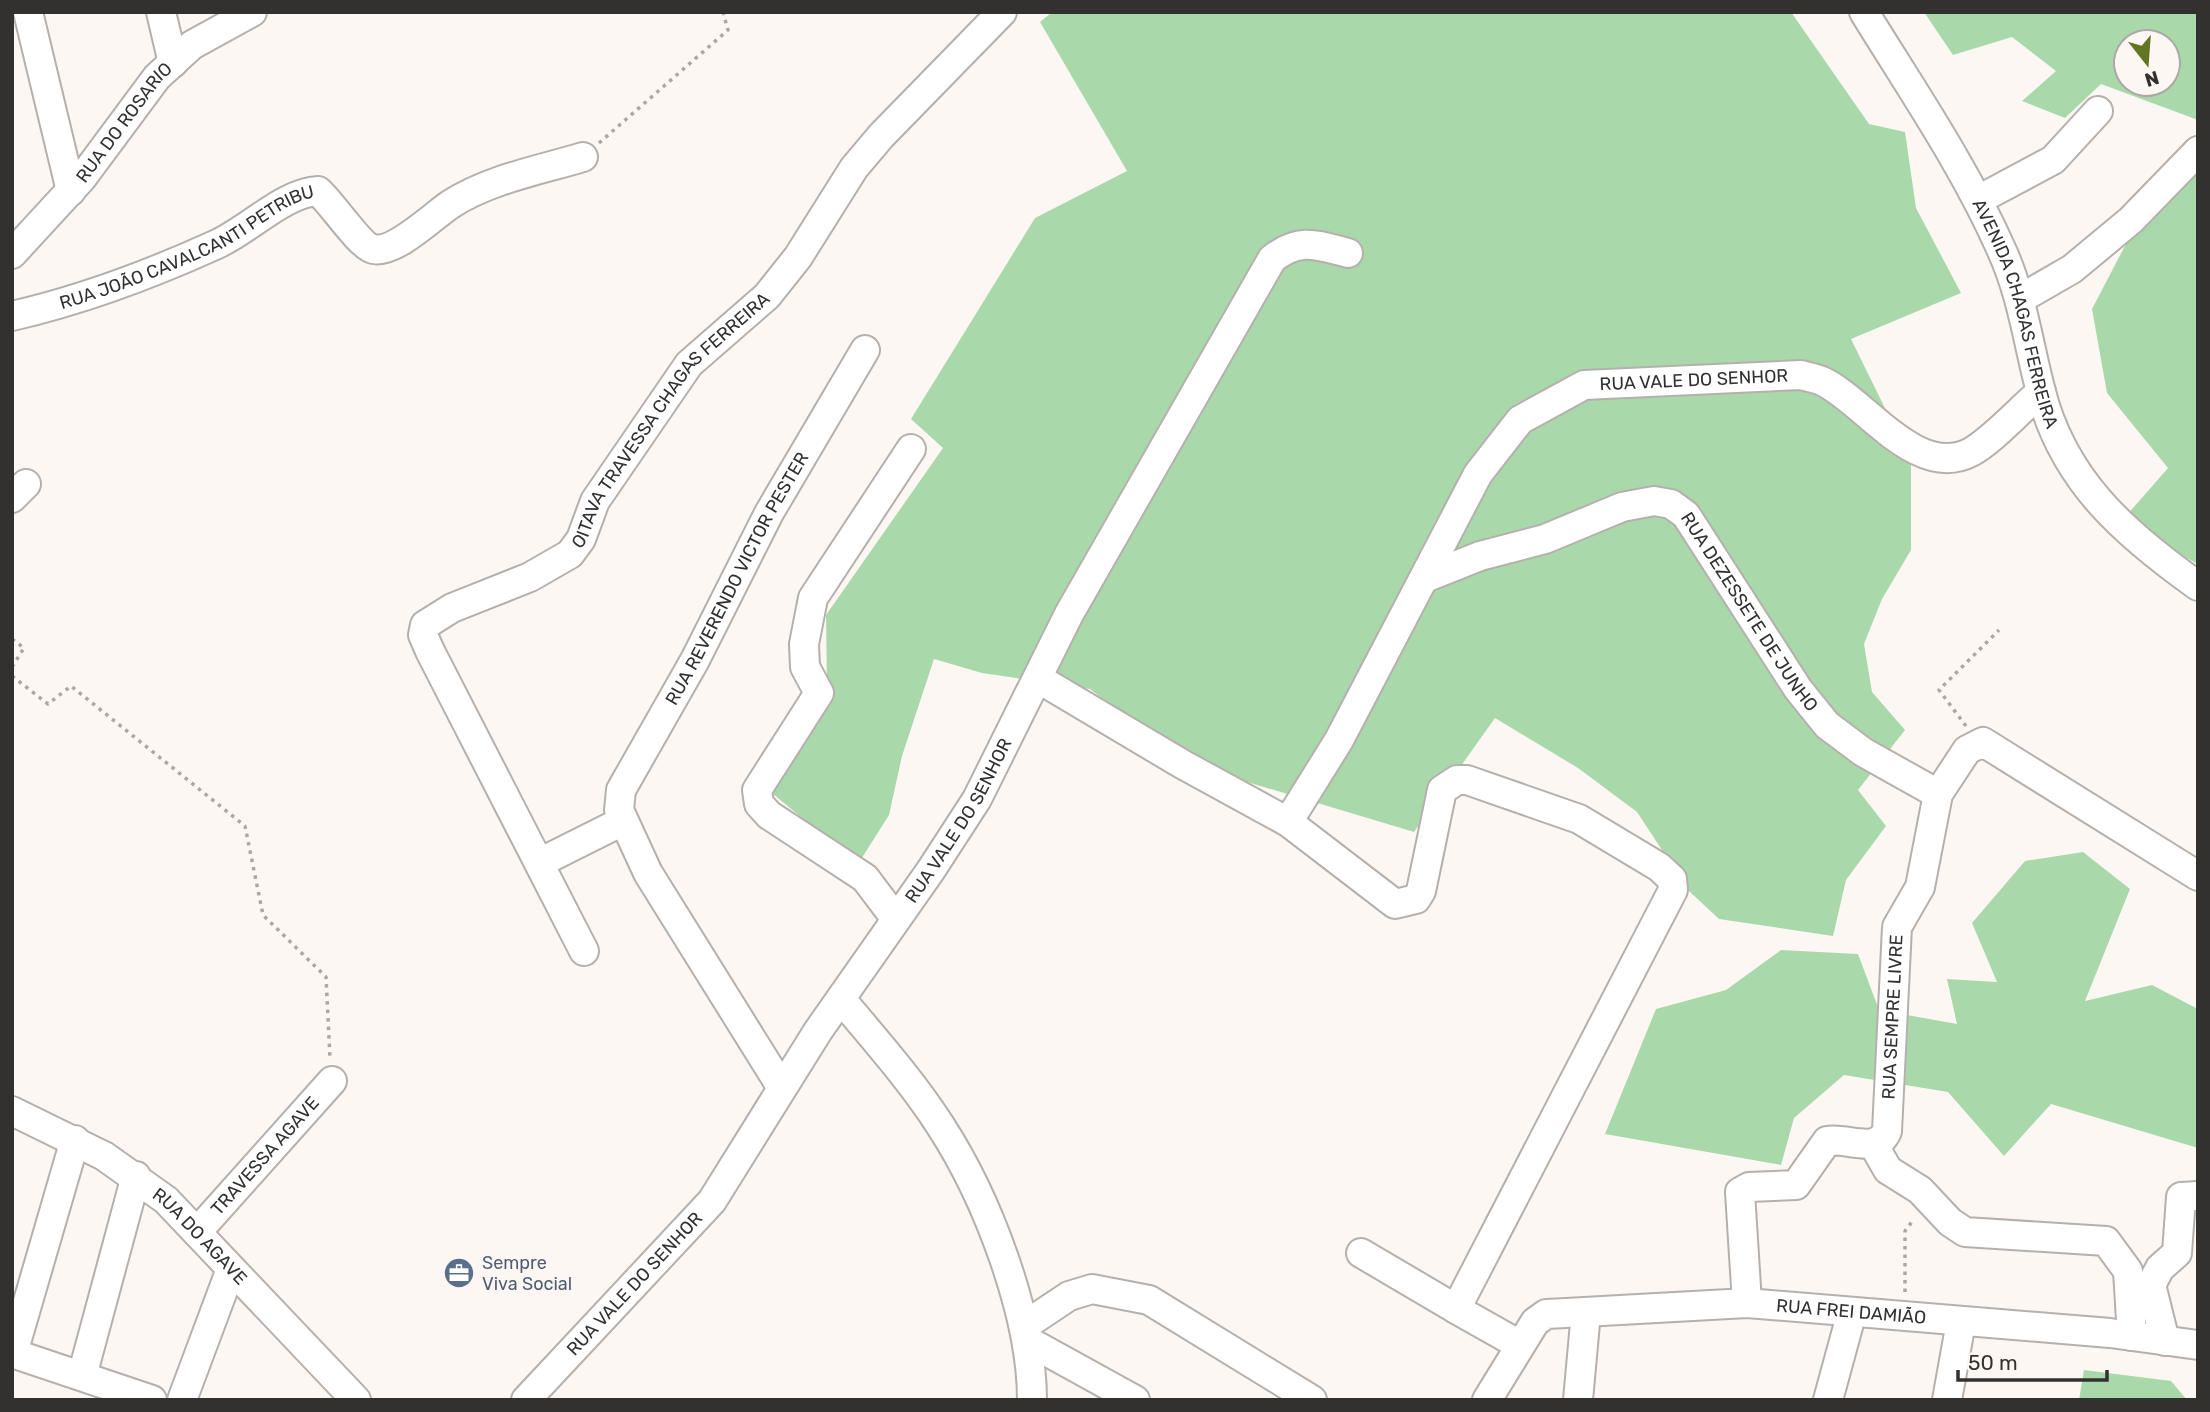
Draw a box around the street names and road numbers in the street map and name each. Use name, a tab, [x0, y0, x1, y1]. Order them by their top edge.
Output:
street label: RUA DO ROSARIO	[71, 58, 177, 187]
street label: RUA JOÃO CAVALCANTI PETRIBU	[57, 180, 316, 314]
street label: AVENIDA CHAGAS FERREIRA	[1968, 195, 2063, 432]
street label: OITAVA TRAVESSA CHAGAS FERREIRA	[567, 288, 774, 553]
street label: RUA VALE DO SENHOR	[1599, 365, 1789, 395]
street label: RUA REVERENDO VICTOR PESTER	[661, 448, 813, 709]
street label: RUA DEZESSETE DE JUNHO	[1676, 508, 1823, 716]
street label: RUA VALE DO SENHOR	[900, 735, 1016, 907]
street label: RUA SEMPRE LIVRE	[1878, 934, 1908, 1100]
street label: TRAVESSA AGAVE	[206, 1092, 324, 1220]
street label: RUA DO AGAVE	[148, 1183, 252, 1289]
street label: RUA VALE DO SENHOR	[562, 1207, 707, 1360]
street label: RUA FREI DAMIÃO	[1775, 1294, 1927, 1329]

